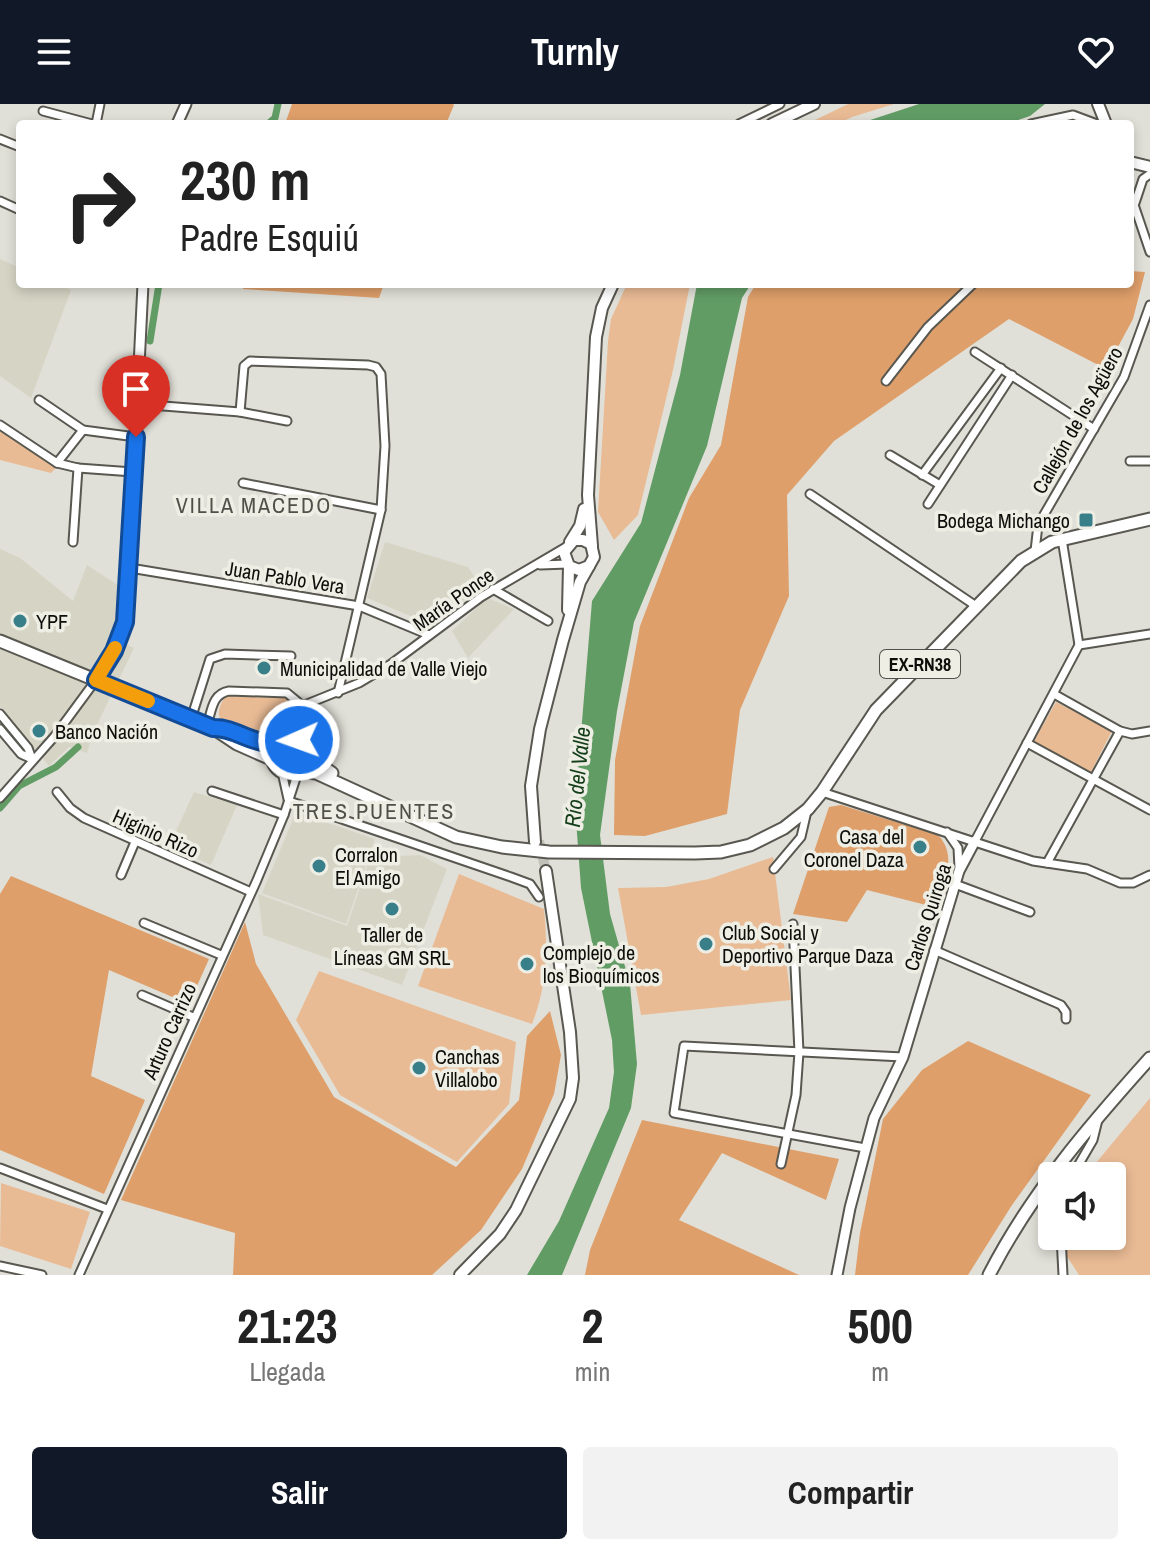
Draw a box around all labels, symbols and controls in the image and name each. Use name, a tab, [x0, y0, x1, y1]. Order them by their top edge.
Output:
text: Turnly	[531, 28, 619, 76]
icon: menu	[32, 30, 76, 74]
icon: heart	[1074, 30, 1118, 74]
text: 230 m	[180, 142, 310, 217]
icon: right	[48, 152, 152, 256]
text: Padre Esquiú	[180, 214, 359, 262]
street label: Callejón de los Agüero	[1025, 342, 1129, 498]
pin	[102, 355, 170, 437]
icon: arrive	[114, 367, 158, 411]
district label: VILLA MACEDO	[176, 490, 332, 520]
place label: Bodega Michango	[937, 507, 1070, 534]
marker: Bodega Michango	[1077, 511, 1095, 529]
street label: Juan Pablo Vera	[223, 554, 347, 600]
street label: María Ponce	[407, 561, 499, 637]
place label: YPF	[36, 608, 68, 635]
marker: YPF	[11, 612, 29, 630]
road number: EX-RN38	[880, 650, 960, 678]
place label: Municipalidad de Valle Viejo	[280, 655, 487, 682]
marker: Municipalidad de Valle Viejo	[255, 659, 273, 677]
position arrow	[257, 698, 341, 782]
place label: Banco Nación	[55, 718, 158, 745]
marker: Banco Nación	[30, 722, 48, 740]
water label: Río del Valle	[557, 725, 597, 829]
district label: TRES PUENTES	[293, 796, 455, 826]
street label: Higinio Rizo	[109, 802, 203, 864]
place label: Casa del Coronel Daza	[804, 823, 904, 873]
marker: Casa del Coronel Daza	[911, 838, 929, 856]
place label: Corralon El Amigo	[335, 841, 401, 891]
marker: Corralon El Amigo	[310, 857, 328, 875]
street label: Carlos Quiroga	[897, 860, 957, 974]
marker: Taller de Líneas GM SRL	[383, 900, 401, 918]
place label: Club Social y Deportivo Parque Daza	[722, 919, 893, 969]
place label: Taller de Líneas GM SRL	[334, 921, 450, 971]
marker: Club Social y Deportivo Parque Daza	[697, 935, 715, 953]
place label: Complejo de los Bioquímicos	[543, 939, 660, 989]
marker: Complejo de los Bioquímicos	[518, 955, 536, 973]
street label: Arturo Carrizo	[135, 978, 202, 1084]
place label: Canchas Villalobo	[435, 1043, 500, 1093]
marker: Canchas Villalobo	[410, 1059, 428, 1077]
map controls	[1038, 1162, 1126, 1250]
button: sound	[1038, 1162, 1126, 1250]
text: 21:23	[237, 1293, 338, 1358]
text: 2	[582, 1293, 603, 1358]
text: 500	[847, 1293, 913, 1358]
text: Llegada	[249, 1354, 325, 1389]
text: min	[575, 1354, 610, 1389]
text: m	[871, 1354, 889, 1389]
button: Salir	[32, 1447, 567, 1539]
button: Compartir	[583, 1447, 1118, 1539]

